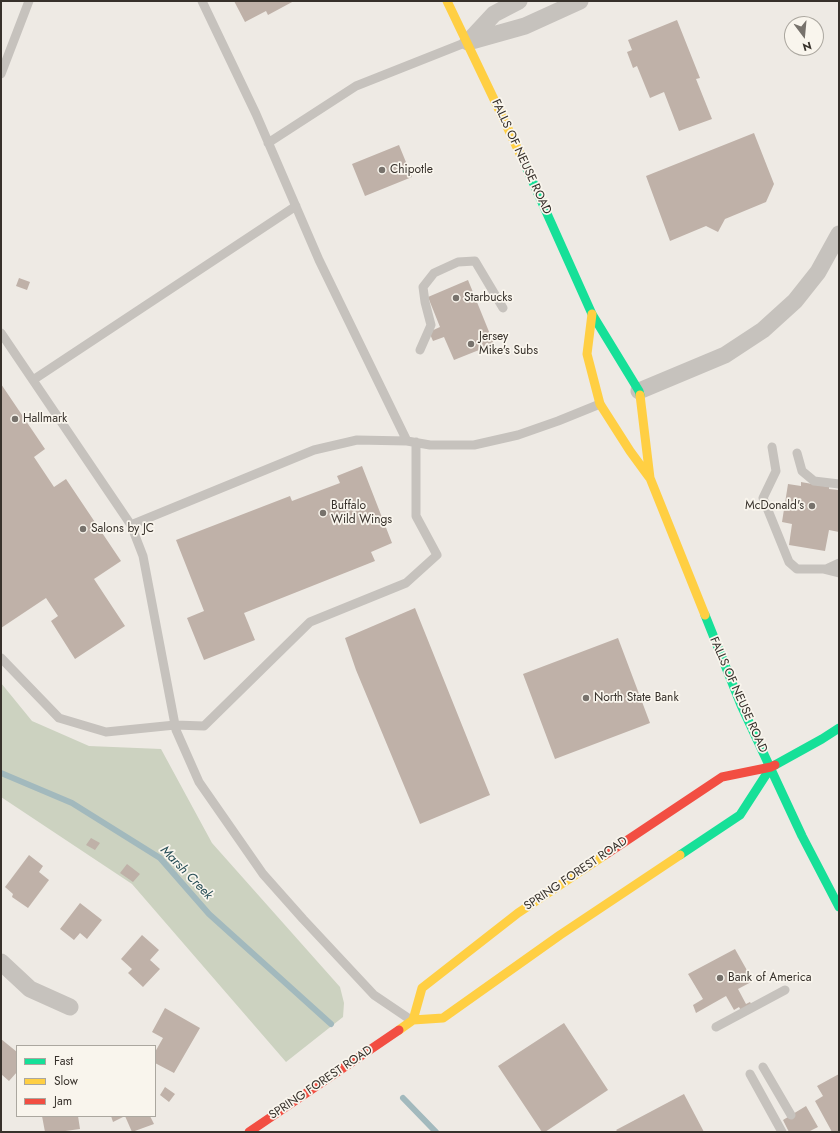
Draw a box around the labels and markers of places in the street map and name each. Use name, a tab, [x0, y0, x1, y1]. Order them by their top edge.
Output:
place label: Chipotle	[390, 163, 433, 177]
marker: Chipotle	[377, 165, 387, 175]
place label: Starbucks	[464, 291, 512, 305]
marker: Starbucks	[451, 293, 461, 303]
place label: Jersey Mike's Subs	[479, 330, 538, 358]
marker: Jersey Mike's Subs	[466, 339, 476, 349]
place label: Hallmark	[23, 412, 67, 426]
marker: Hallmark	[10, 414, 20, 424]
place label: Buffalo Wild Wings	[331, 499, 392, 527]
place label: McDonald's	[745, 499, 804, 513]
marker: McDonald's	[807, 501, 817, 511]
marker: Buffalo Wild Wings	[318, 508, 328, 518]
place label: Salons by JC	[91, 522, 154, 536]
marker: Salons by JC	[78, 524, 88, 534]
place label: North State Bank	[594, 691, 679, 705]
marker: North State Bank	[581, 693, 591, 703]
place label: Bank of America	[728, 971, 811, 985]
marker: Bank of America	[715, 973, 725, 983]

